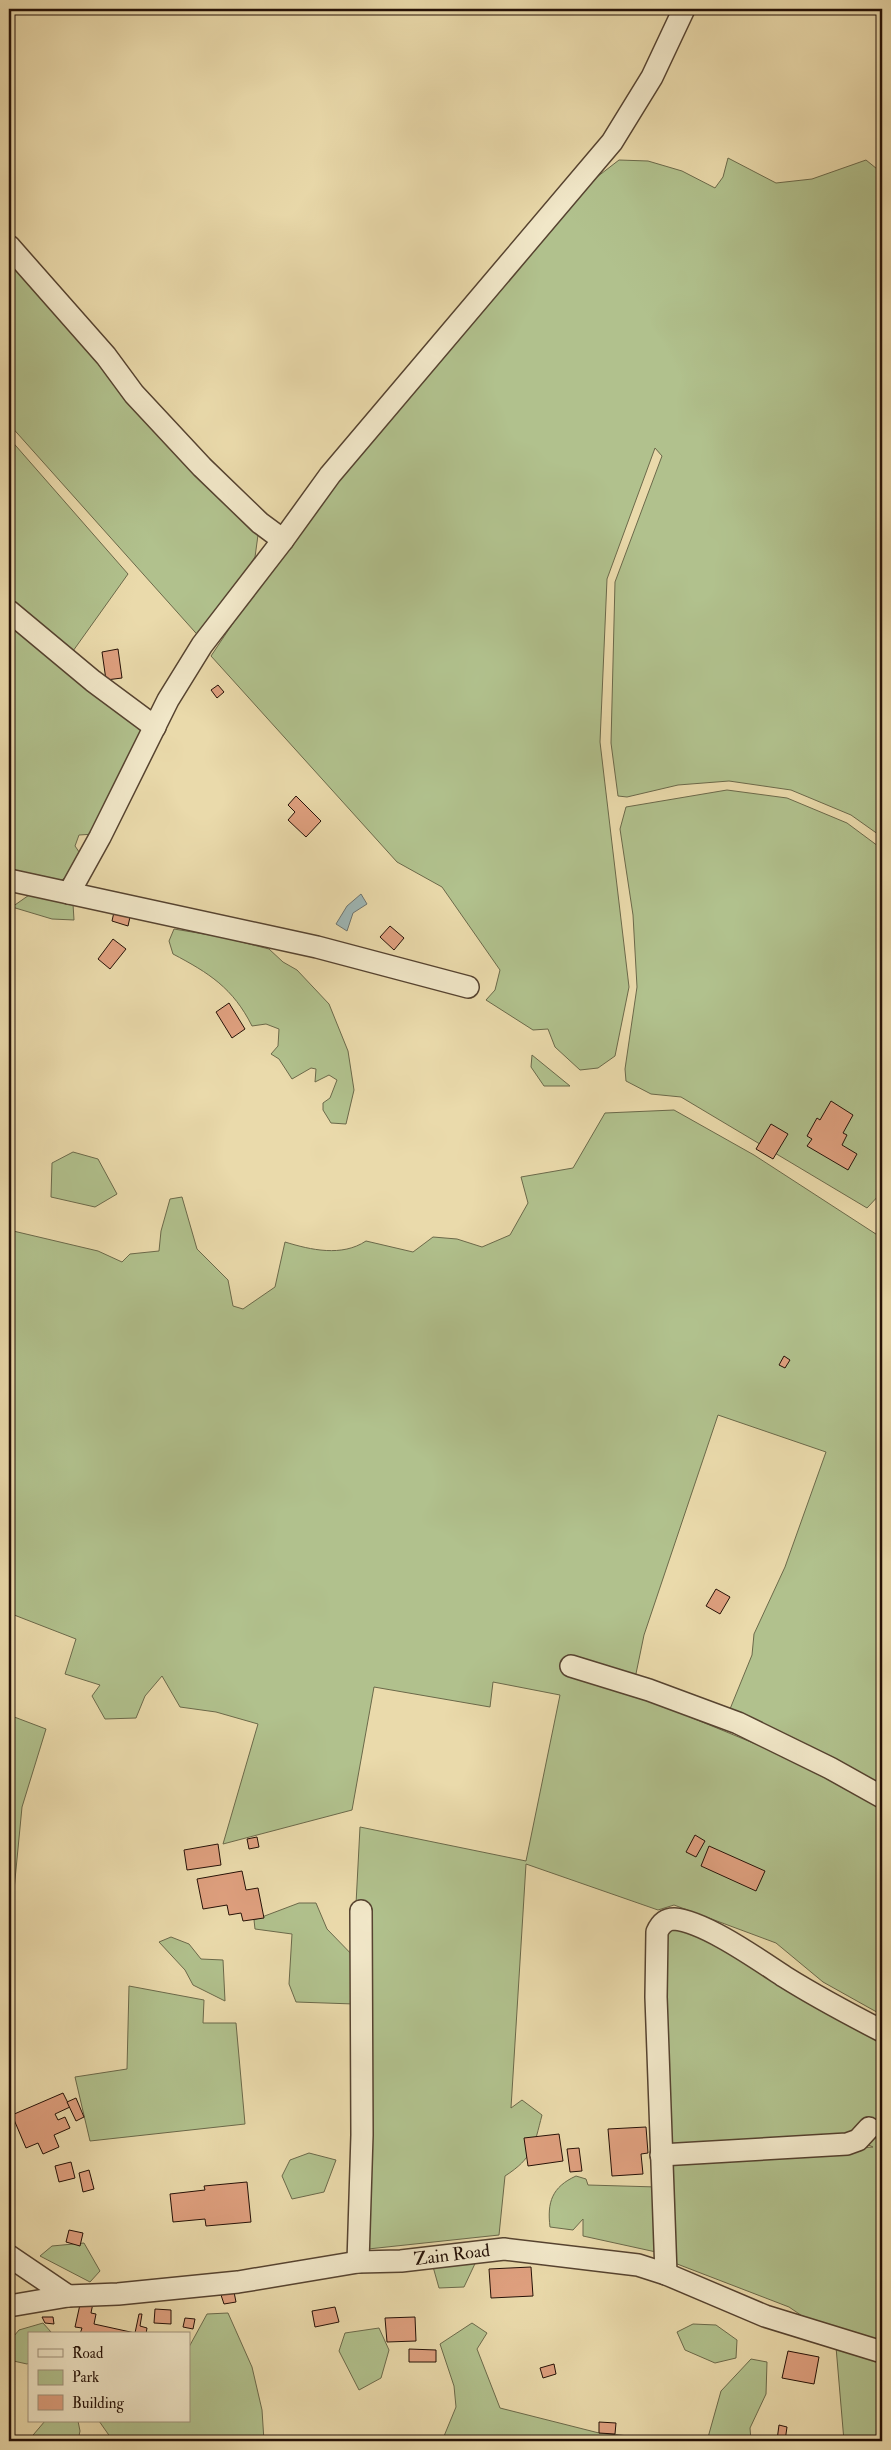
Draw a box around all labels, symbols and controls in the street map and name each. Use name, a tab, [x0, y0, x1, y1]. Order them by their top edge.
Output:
street label: Zain Road	[413, 2239, 491, 2271]
legend	[28, 2332, 190, 2422]
text: Road	[72, 2344, 104, 2363]
text: Park	[72, 2368, 99, 2387]
text: Building	[72, 2394, 124, 2413]

